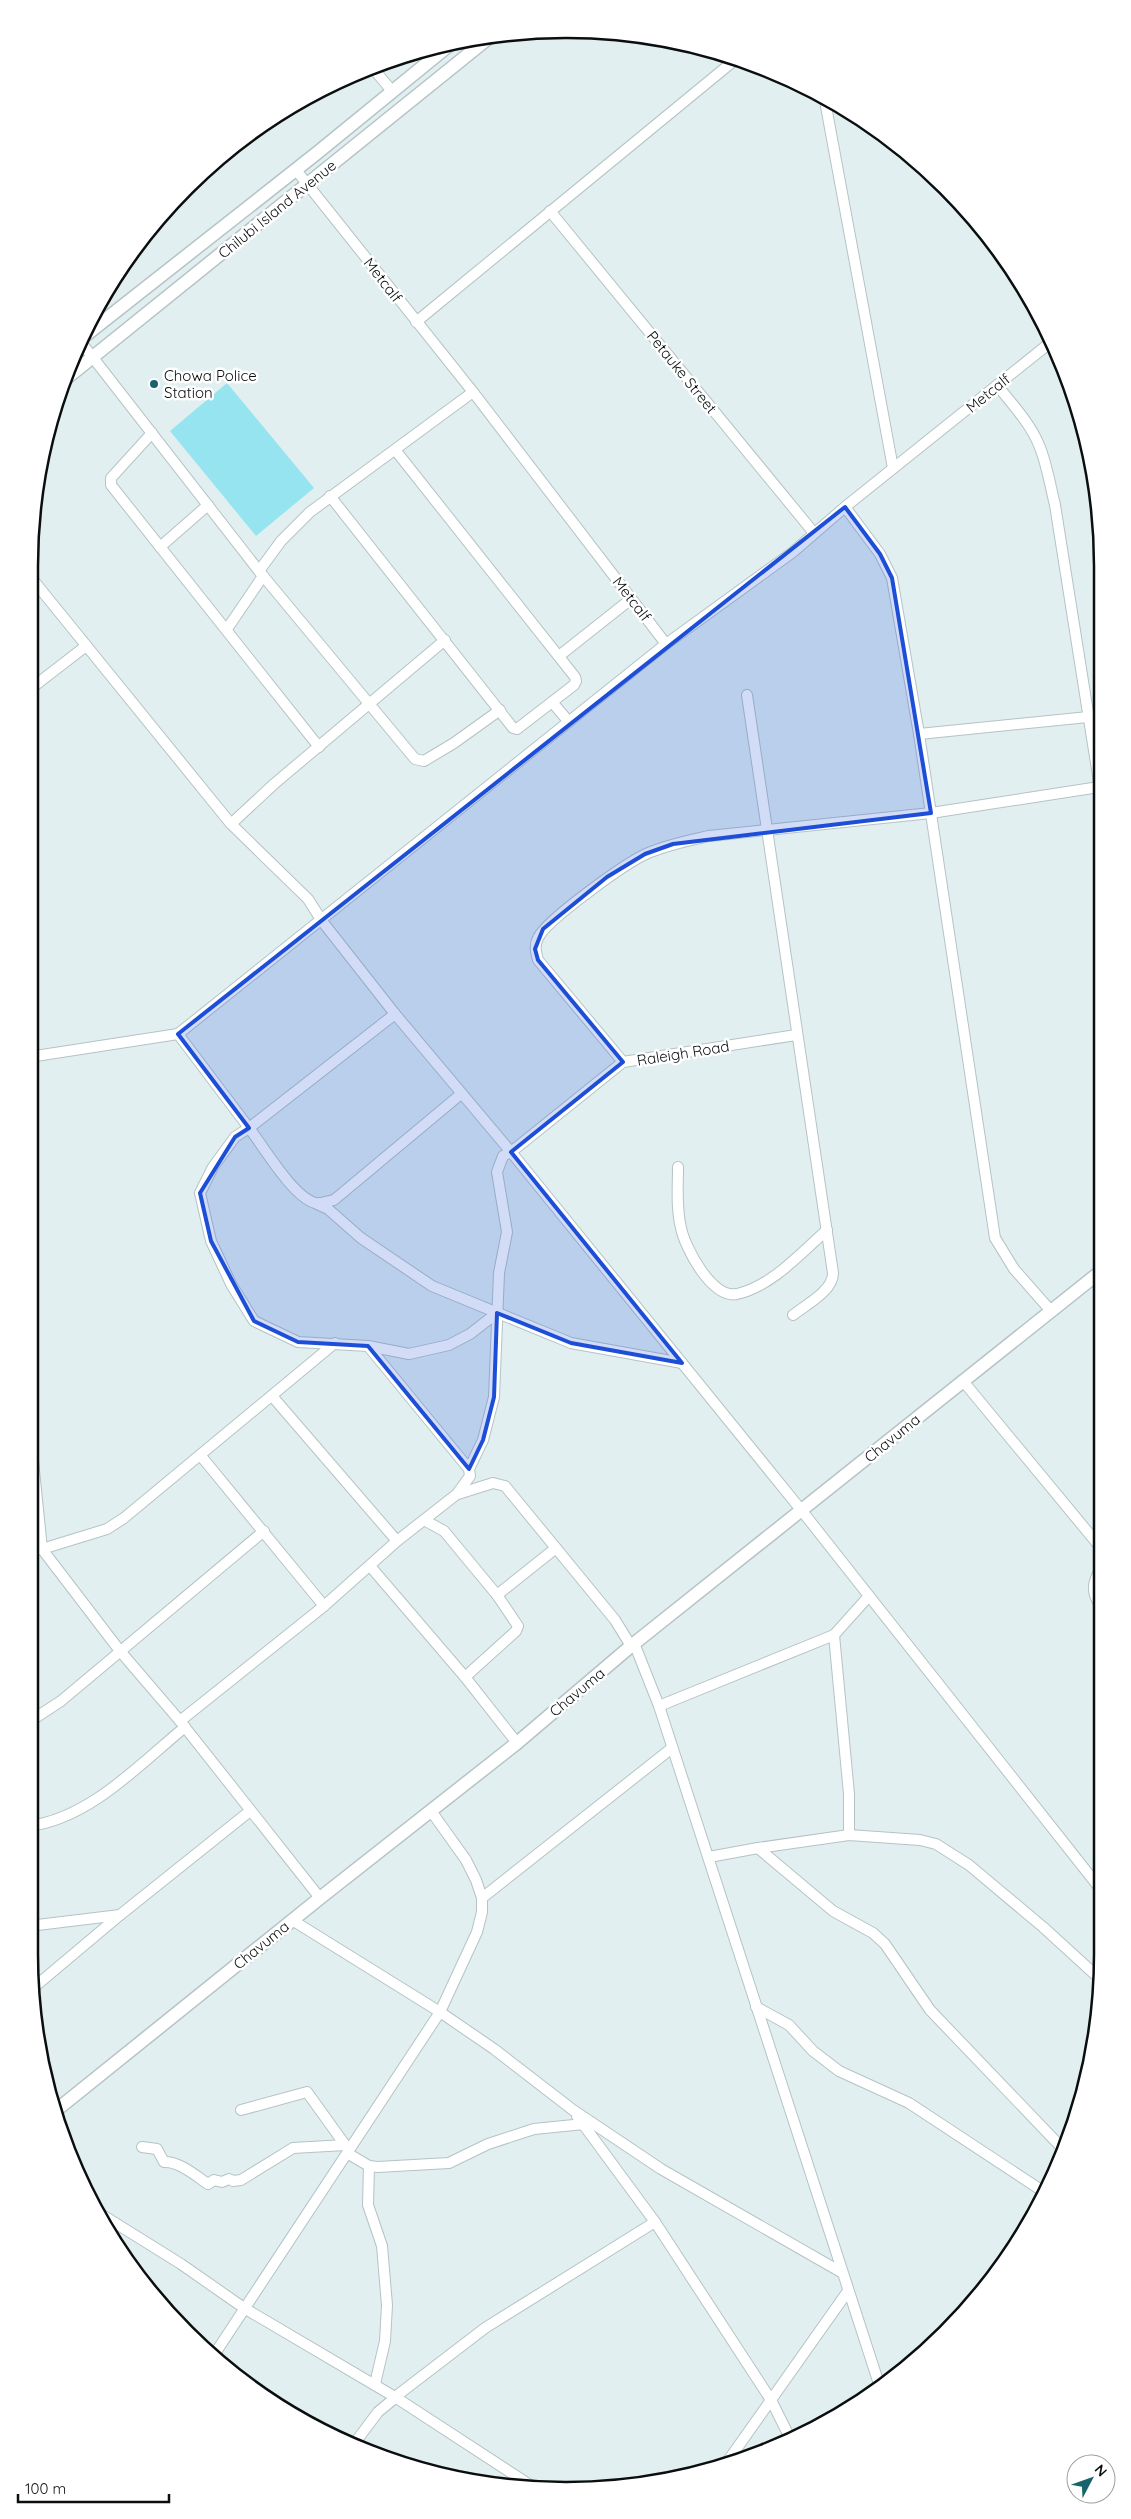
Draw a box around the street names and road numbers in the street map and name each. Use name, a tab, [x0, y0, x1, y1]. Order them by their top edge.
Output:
street label: Chilubi Island Avenue	[214, 156, 340, 262]
street label: Metcalf	[360, 254, 407, 307]
street label: Petauke Street	[643, 327, 721, 417]
street label: Metcalf	[962, 369, 1014, 417]
street label: Metcalf	[609, 573, 656, 626]
street label: Raleigh Road	[635, 1036, 731, 1070]
street label: Chavuma	[860, 1410, 924, 1466]
street label: Chavuma	[545, 1663, 609, 1721]
street label: Chavuma	[229, 1917, 293, 1973]

